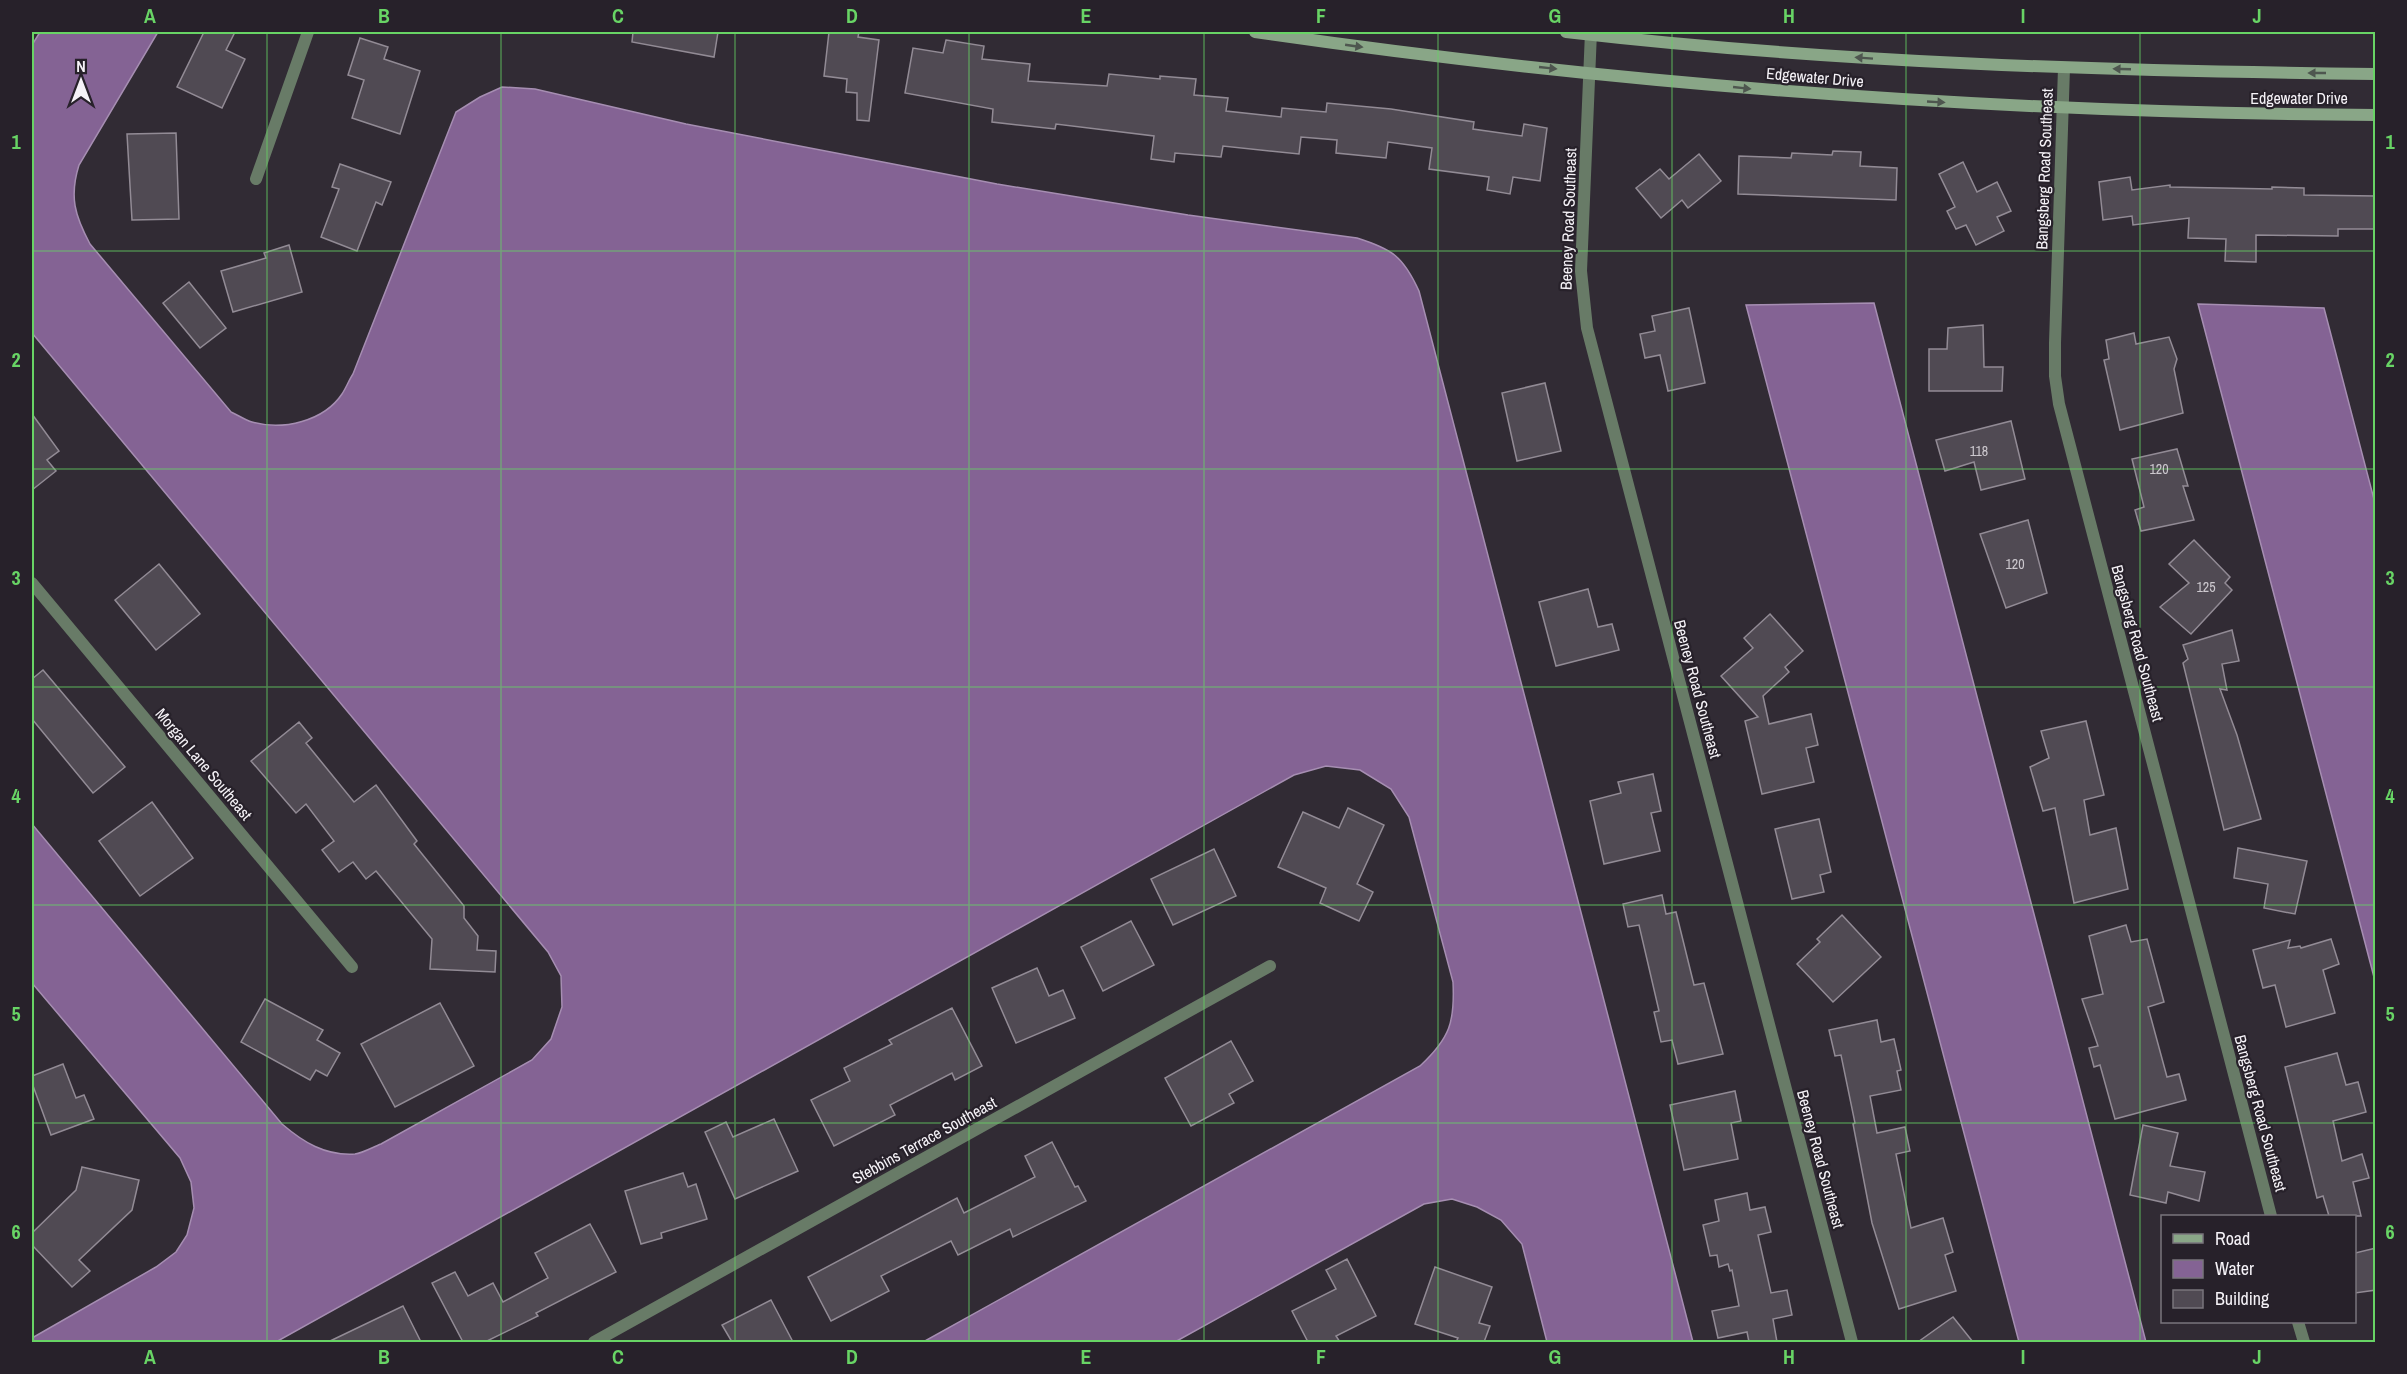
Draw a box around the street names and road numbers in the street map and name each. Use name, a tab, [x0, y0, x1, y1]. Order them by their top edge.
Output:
street label: Edgewater Drive	[1765, 62, 1865, 92]
street label: Edgewater Drive	[2250, 87, 2348, 109]
street label: Bangsberg Road Southeast	[2030, 88, 2058, 250]
street label: Beeney Road Southeast	[1555, 147, 1581, 290]
street label: Bangsberg Road Southeast	[2107, 562, 2170, 724]
street label: Beeney Road Southeast	[1669, 617, 1727, 761]
street label: Morgan Lane Southeast	[151, 703, 258, 825]
street label: Bangsberg Road Southeast	[2230, 1032, 2293, 1194]
street label: Beeney Road Southeast	[1792, 1087, 1850, 1231]
street label: Stebbins Terrace Southeast	[848, 1091, 1000, 1189]

